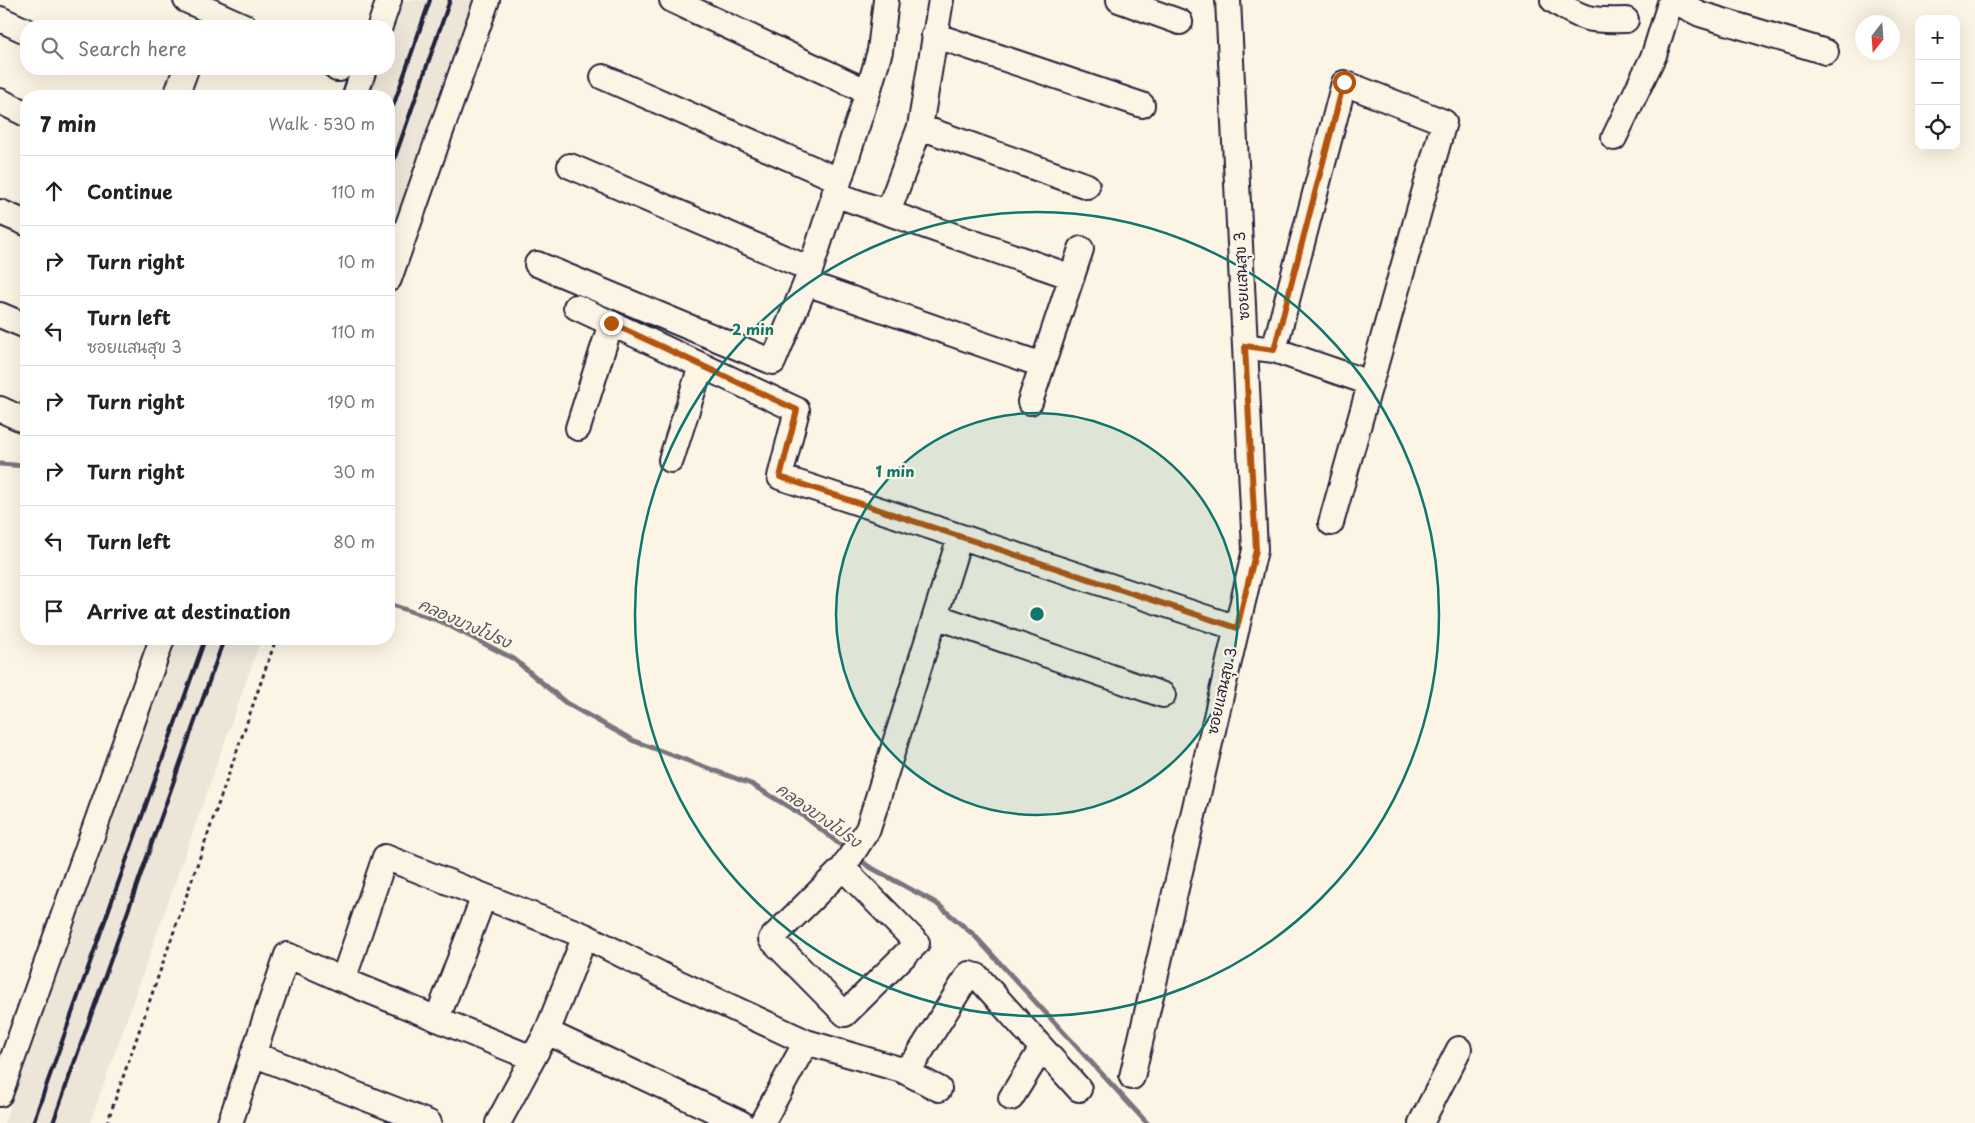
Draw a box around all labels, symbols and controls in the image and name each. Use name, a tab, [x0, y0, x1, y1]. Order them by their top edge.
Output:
north arrow	[1855, 15, 1900, 60]
map controls	[1915, 15, 1960, 150]
button: +	[1915, 15, 1960, 60]
search box	[20, 20, 395, 75]
icon: search	[38, 34, 66, 62]
text: Search here	[78, 34, 187, 62]
button: −	[1915, 60, 1960, 105]
route start	[1333, 71, 1356, 94]
button: locate	[1915, 105, 1960, 150]
text: 7 min	[40, 107, 96, 139]
text: Walk · 530 m	[268, 111, 375, 135]
icon: ahead	[40, 177, 68, 205]
text: Continue	[87, 177, 173, 205]
text: 110 m	[332, 179, 375, 203]
street label: ซอยแสนสุข 3	[1227, 231, 1255, 321]
icon: right	[40, 247, 68, 275]
text: Turn right	[87, 247, 185, 275]
text: 10 m	[338, 249, 375, 273]
text: Turn left	[87, 303, 171, 331]
route end	[600, 312, 623, 335]
icon: left	[40, 317, 68, 345]
text: 2 min	[732, 317, 774, 340]
text: 110 m	[332, 319, 375, 343]
text: ซอยแสนสุข 3	[87, 334, 182, 358]
icon: right	[40, 387, 68, 415]
text: Turn right	[87, 387, 185, 415]
text: 190 m	[327, 389, 375, 413]
icon: right	[40, 457, 68, 485]
text: Turn right	[87, 457, 185, 485]
text: 30 m	[333, 459, 375, 483]
text: 1 min	[876, 459, 914, 482]
icon: left	[40, 527, 68, 555]
text: Turn left	[87, 527, 171, 555]
text: 80 m	[333, 529, 375, 553]
water label: คลองบางโปรง	[415, 591, 517, 654]
icon: arrive	[40, 597, 68, 625]
text: Arrive at destination	[87, 597, 291, 625]
centre of rings	[1028, 605, 1046, 623]
street label: ซอยแสนสุข 3	[1199, 645, 1243, 737]
water label: คลองบางโปรง	[772, 776, 868, 853]

